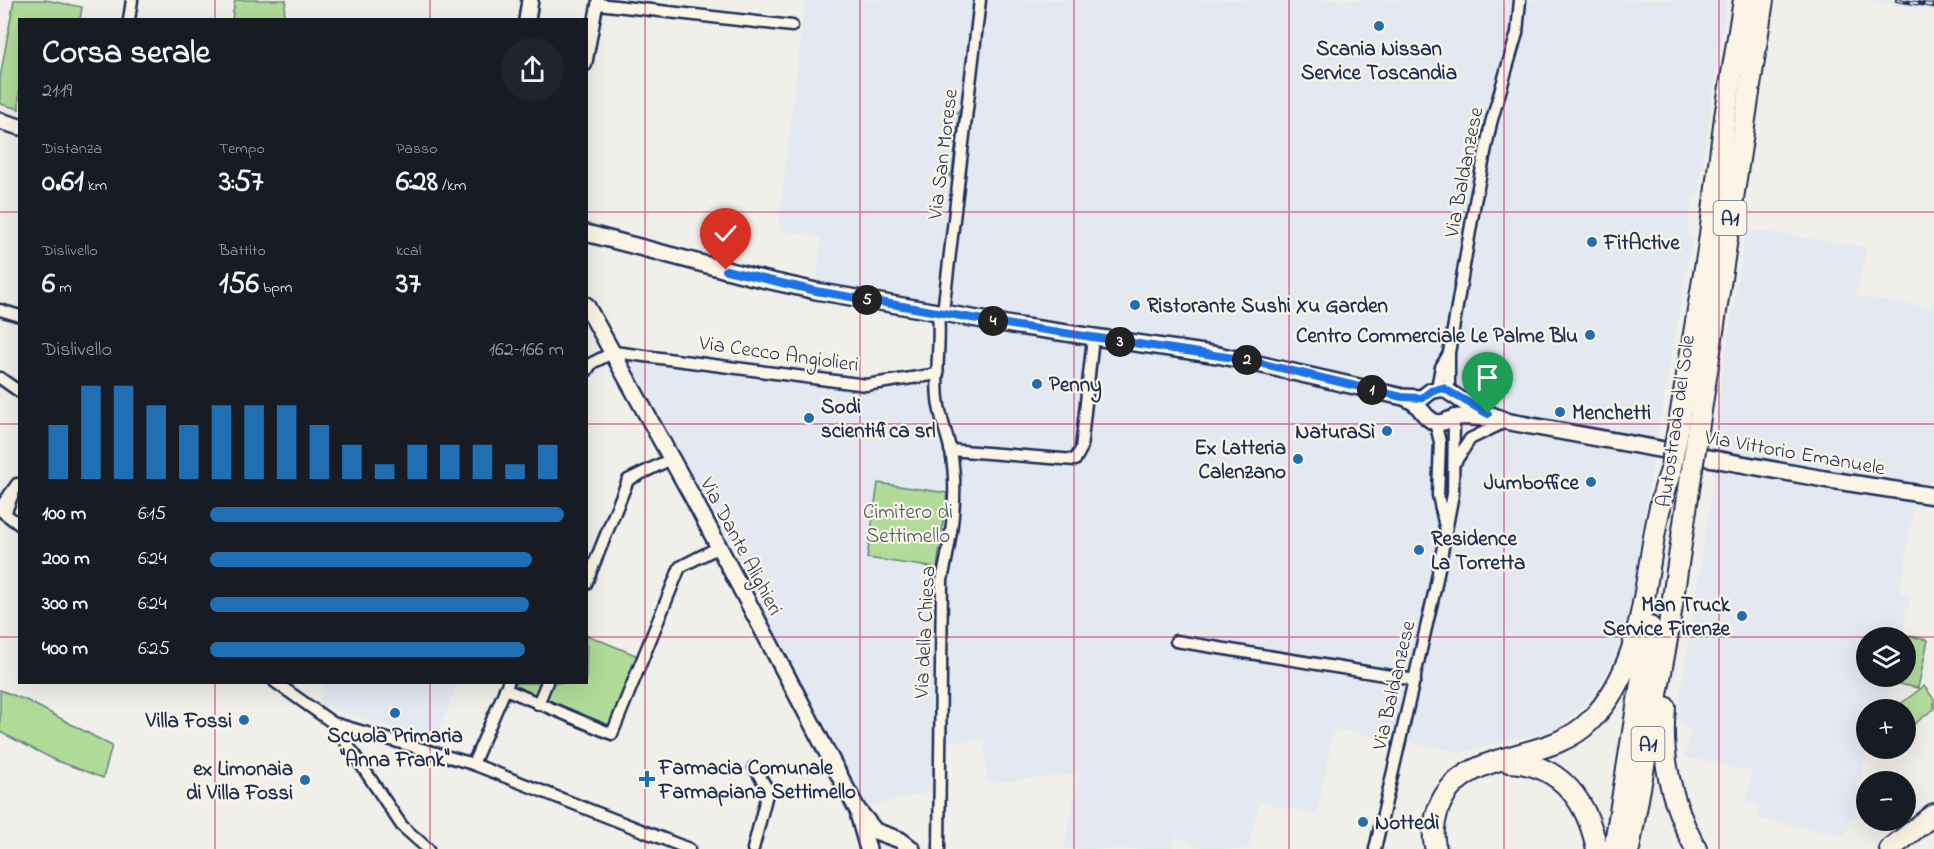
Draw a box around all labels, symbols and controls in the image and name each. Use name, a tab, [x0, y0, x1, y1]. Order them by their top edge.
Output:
marker: Scania Nissan Service Toscandia	[1372, 19, 1386, 33]
text: Corsa serale	[42, 30, 210, 78]
place label: Scania Nissan Service Toscandia	[1301, 35, 1457, 89]
button: share	[501, 38, 564, 101]
text: 21:19	[42, 77, 72, 106]
street label: Via San Morese	[921, 87, 967, 222]
street label: Via Baldanzese	[1437, 104, 1492, 241]
text: Distanza	[42, 137, 102, 161]
text: Tempo	[219, 137, 265, 161]
text: Passo	[396, 137, 438, 161]
text: 0.61	[42, 161, 84, 205]
text: 3:57	[219, 161, 263, 205]
text: 6:28	[396, 161, 438, 205]
text: km	[84, 174, 107, 198]
text: /km	[438, 174, 466, 198]
road number: A1	[1714, 201, 1746, 235]
pin	[700, 208, 751, 270]
icon: check	[709, 217, 742, 250]
place label: FitActive	[1603, 229, 1680, 259]
marker: FitActive	[1585, 235, 1599, 249]
text: Dislivello	[42, 239, 98, 263]
text: Battito	[219, 239, 266, 263]
text: kcal	[396, 239, 421, 263]
text: 6	[42, 263, 55, 307]
text: 156	[219, 263, 259, 307]
text: 37	[396, 263, 421, 307]
text: m	[55, 276, 72, 300]
text: bpm	[259, 276, 292, 300]
pin: 5	[852, 285, 882, 315]
text: 5	[862, 288, 872, 312]
place label: Ristorante Sushi Xu Garden	[1147, 292, 1388, 322]
marker: Ristorante Sushi Xu Garden	[1128, 298, 1142, 312]
pin: 4	[978, 306, 1008, 336]
text: 4	[990, 309, 996, 333]
place label: Centro Commerciale Le Palme Blu	[1296, 322, 1578, 352]
pin: 3	[1105, 327, 1135, 357]
marker: Centro Commerciale Le Palme Blu	[1583, 328, 1597, 342]
street label: Via Cecco Angiolieri	[696, 329, 860, 383]
text: 3	[1117, 330, 1123, 354]
street label: Autostrada del Sole	[1650, 333, 1704, 509]
text: Dislivello	[42, 336, 112, 365]
text: 162–166 m	[489, 336, 564, 365]
pin: 2	[1232, 345, 1262, 375]
text: 2	[1243, 348, 1251, 372]
pin	[1462, 352, 1513, 414]
icon: arrive	[1471, 361, 1504, 394]
place label: Penny	[1049, 371, 1102, 403]
pin: 1	[1357, 375, 1387, 405]
marker: Penny	[1030, 377, 1044, 391]
text: 1	[1369, 378, 1375, 402]
place label: Sodi scientifica srl	[821, 393, 936, 447]
place label: Menchetti	[1572, 399, 1651, 429]
marker: Menchetti	[1553, 405, 1567, 419]
marker: Sodi scientifica srl	[802, 411, 816, 425]
place label: NaturaSì	[1295, 418, 1375, 448]
street label: Via Vittorio Emanuele	[1701, 423, 1888, 485]
marker: NaturaSì	[1380, 424, 1394, 438]
place label: Ex Latteria Calenzano	[1194, 434, 1286, 488]
marker: Ex Latteria Calenzano	[1291, 452, 1305, 466]
place label: Jumboffice	[1484, 469, 1580, 499]
street label: Via Dante Alighieri	[689, 472, 789, 622]
marker: Jumboffice	[1584, 475, 1598, 489]
park label: Cimitero di Settimello	[863, 498, 953, 552]
text: 100 m	[42, 500, 86, 529]
text: 6:15	[138, 500, 166, 529]
place label: Residence La Torretta	[1431, 525, 1525, 579]
marker: Residence La Torretta	[1412, 543, 1426, 557]
text: 200 m	[42, 545, 90, 574]
text: 6:24	[138, 545, 167, 574]
street label: Via della Chiesa	[907, 565, 944, 700]
text: 300 m	[42, 590, 88, 619]
text: 6:24	[138, 590, 167, 619]
place label: Man Truck Service Firenze	[1603, 591, 1731, 645]
marker: Man Truck Service Firenze	[1735, 609, 1749, 623]
street label: Via Baldanzese	[1365, 617, 1425, 754]
map controls	[1856, 627, 1916, 831]
button: layers	[1856, 627, 1916, 687]
text: 400 m	[42, 635, 88, 664]
text: 6:25	[138, 635, 170, 664]
button: +	[1856, 699, 1916, 759]
marker: Scuola Primaria "Anna Frank"	[388, 706, 402, 720]
place label: Villa Fossi	[145, 707, 232, 737]
marker: Villa Fossi	[237, 713, 251, 727]
place label: Scuola Primaria "Anna Frank"	[327, 722, 463, 776]
road number: A1	[1632, 727, 1664, 761]
place label: Farmacia Comunale Farmapiana Settimello	[658, 754, 856, 808]
place label: ex Limonaia di Villa Fossi	[186, 755, 293, 809]
button: −	[1856, 771, 1916, 831]
marker: Farmacia Comunale Farmapiana Settimello	[640, 772, 654, 786]
marker: ex Limonaia di Villa Fossi	[298, 773, 312, 787]
place label: Nottedì	[1375, 809, 1439, 839]
marker: Nottedì	[1356, 815, 1370, 829]

